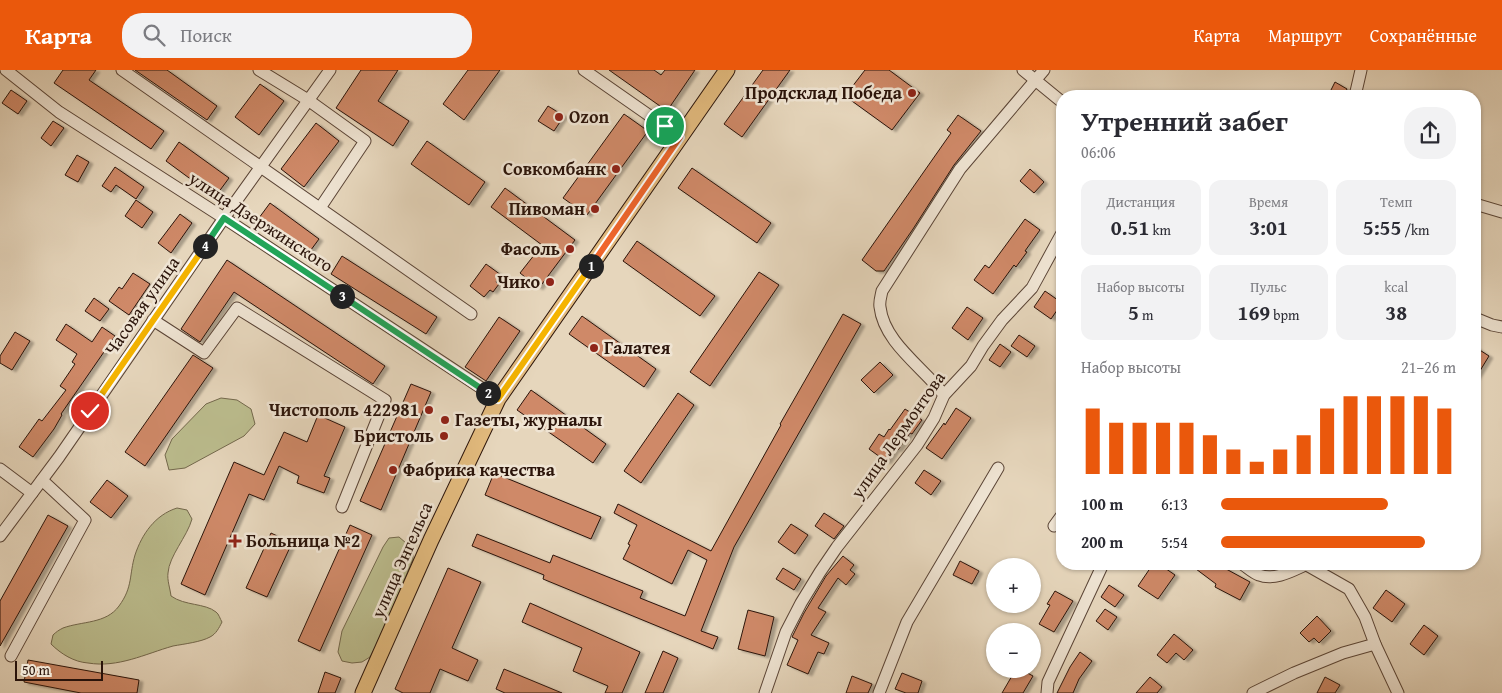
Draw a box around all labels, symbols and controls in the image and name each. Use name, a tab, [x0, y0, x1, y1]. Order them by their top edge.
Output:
search box	[122, 13, 472, 58]
text: Карта	[25, 18, 92, 53]
icon: search	[140, 21, 168, 49]
text: Поиск	[180, 21, 232, 49]
text: Карта	[1194, 22, 1240, 49]
text: Маршрут	[1268, 22, 1342, 49]
text: Сохранённые	[1370, 22, 1477, 49]
place label: Продсклад Победа	[745, 79, 903, 106]
marker: Продсклад Победа	[906, 87, 918, 99]
text: Утренний забег	[1081, 100, 1288, 141]
place label: Ozon	[569, 103, 609, 130]
pin	[644, 105, 686, 147]
button: share	[1404, 107, 1456, 159]
marker: Ozon	[553, 111, 565, 123]
icon: arrive	[651, 112, 679, 140]
text: 06:06	[1081, 140, 1116, 164]
place label: Совкомбанк	[503, 155, 607, 182]
marker: Совкомбанк	[610, 163, 622, 175]
street label: улица Дзержинского	[183, 164, 339, 279]
text: Дистанция	[1107, 192, 1175, 212]
text: Время	[1249, 192, 1288, 212]
text: Темп	[1380, 192, 1412, 212]
place label: Пивоман	[509, 195, 585, 222]
marker: Пивоман	[589, 203, 601, 215]
text: 0.51	[1111, 212, 1149, 243]
text: 3:01	[1249, 212, 1288, 243]
text: 5:55	[1363, 212, 1401, 243]
text: km	[1149, 220, 1171, 240]
text: /km	[1401, 220, 1430, 240]
pin: 4	[192, 234, 218, 258]
place label: Фасоль	[501, 235, 560, 262]
text: 4	[202, 236, 209, 256]
marker: Фасоль	[564, 243, 576, 255]
street label: Часовая улица	[97, 250, 186, 361]
pin: 1	[578, 254, 604, 278]
text: 1	[588, 256, 595, 276]
place label: Чико	[497, 268, 540, 295]
marker: Чико	[544, 276, 556, 288]
text: Набор высоты	[1097, 277, 1185, 297]
text: Пульс	[1250, 277, 1287, 297]
text: kcal	[1384, 277, 1408, 297]
pin: 3	[330, 284, 354, 308]
text: 3	[339, 286, 346, 306]
text: 5	[1128, 297, 1139, 328]
text: 169	[1238, 297, 1270, 328]
text: 38	[1385, 297, 1407, 328]
text: m	[1139, 305, 1154, 325]
text: bpm	[1270, 305, 1299, 325]
place label: Галатея	[604, 334, 671, 361]
marker: Галатея	[588, 342, 600, 354]
text: Набор высоты	[1081, 355, 1181, 379]
text: 21–26 m	[1401, 355, 1456, 379]
street label: улица Лермонтова	[843, 365, 952, 505]
pin: 2	[476, 380, 500, 406]
text: 2	[485, 383, 492, 403]
pin	[69, 390, 111, 432]
place label: Чистополь 422981	[269, 396, 419, 423]
icon: check	[76, 397, 104, 425]
marker: Чистополь 422981	[423, 404, 435, 416]
place label: Газеты, журналы	[455, 406, 602, 433]
marker: Газеты, журналы	[439, 414, 451, 426]
place label: Бристоль	[354, 422, 434, 449]
marker: Бристоль	[438, 430, 450, 442]
place label: Фабрика качества	[403, 456, 556, 483]
marker: Фабрика качества	[387, 464, 399, 476]
text: 100 m	[1081, 492, 1123, 516]
text: 6:13	[1161, 492, 1188, 516]
street label: улица Энгельса	[364, 497, 439, 623]
place label: Больница №2	[246, 527, 360, 554]
text: 200 m	[1081, 530, 1123, 554]
text: 5:54	[1161, 530, 1188, 554]
marker: Больница №2	[228, 534, 242, 548]
map controls	[986, 558, 1041, 678]
button: +	[986, 558, 1041, 613]
button: −	[986, 623, 1041, 678]
scale bar	[15, 658, 102, 681]
text: 50 m	[22, 660, 50, 680]

